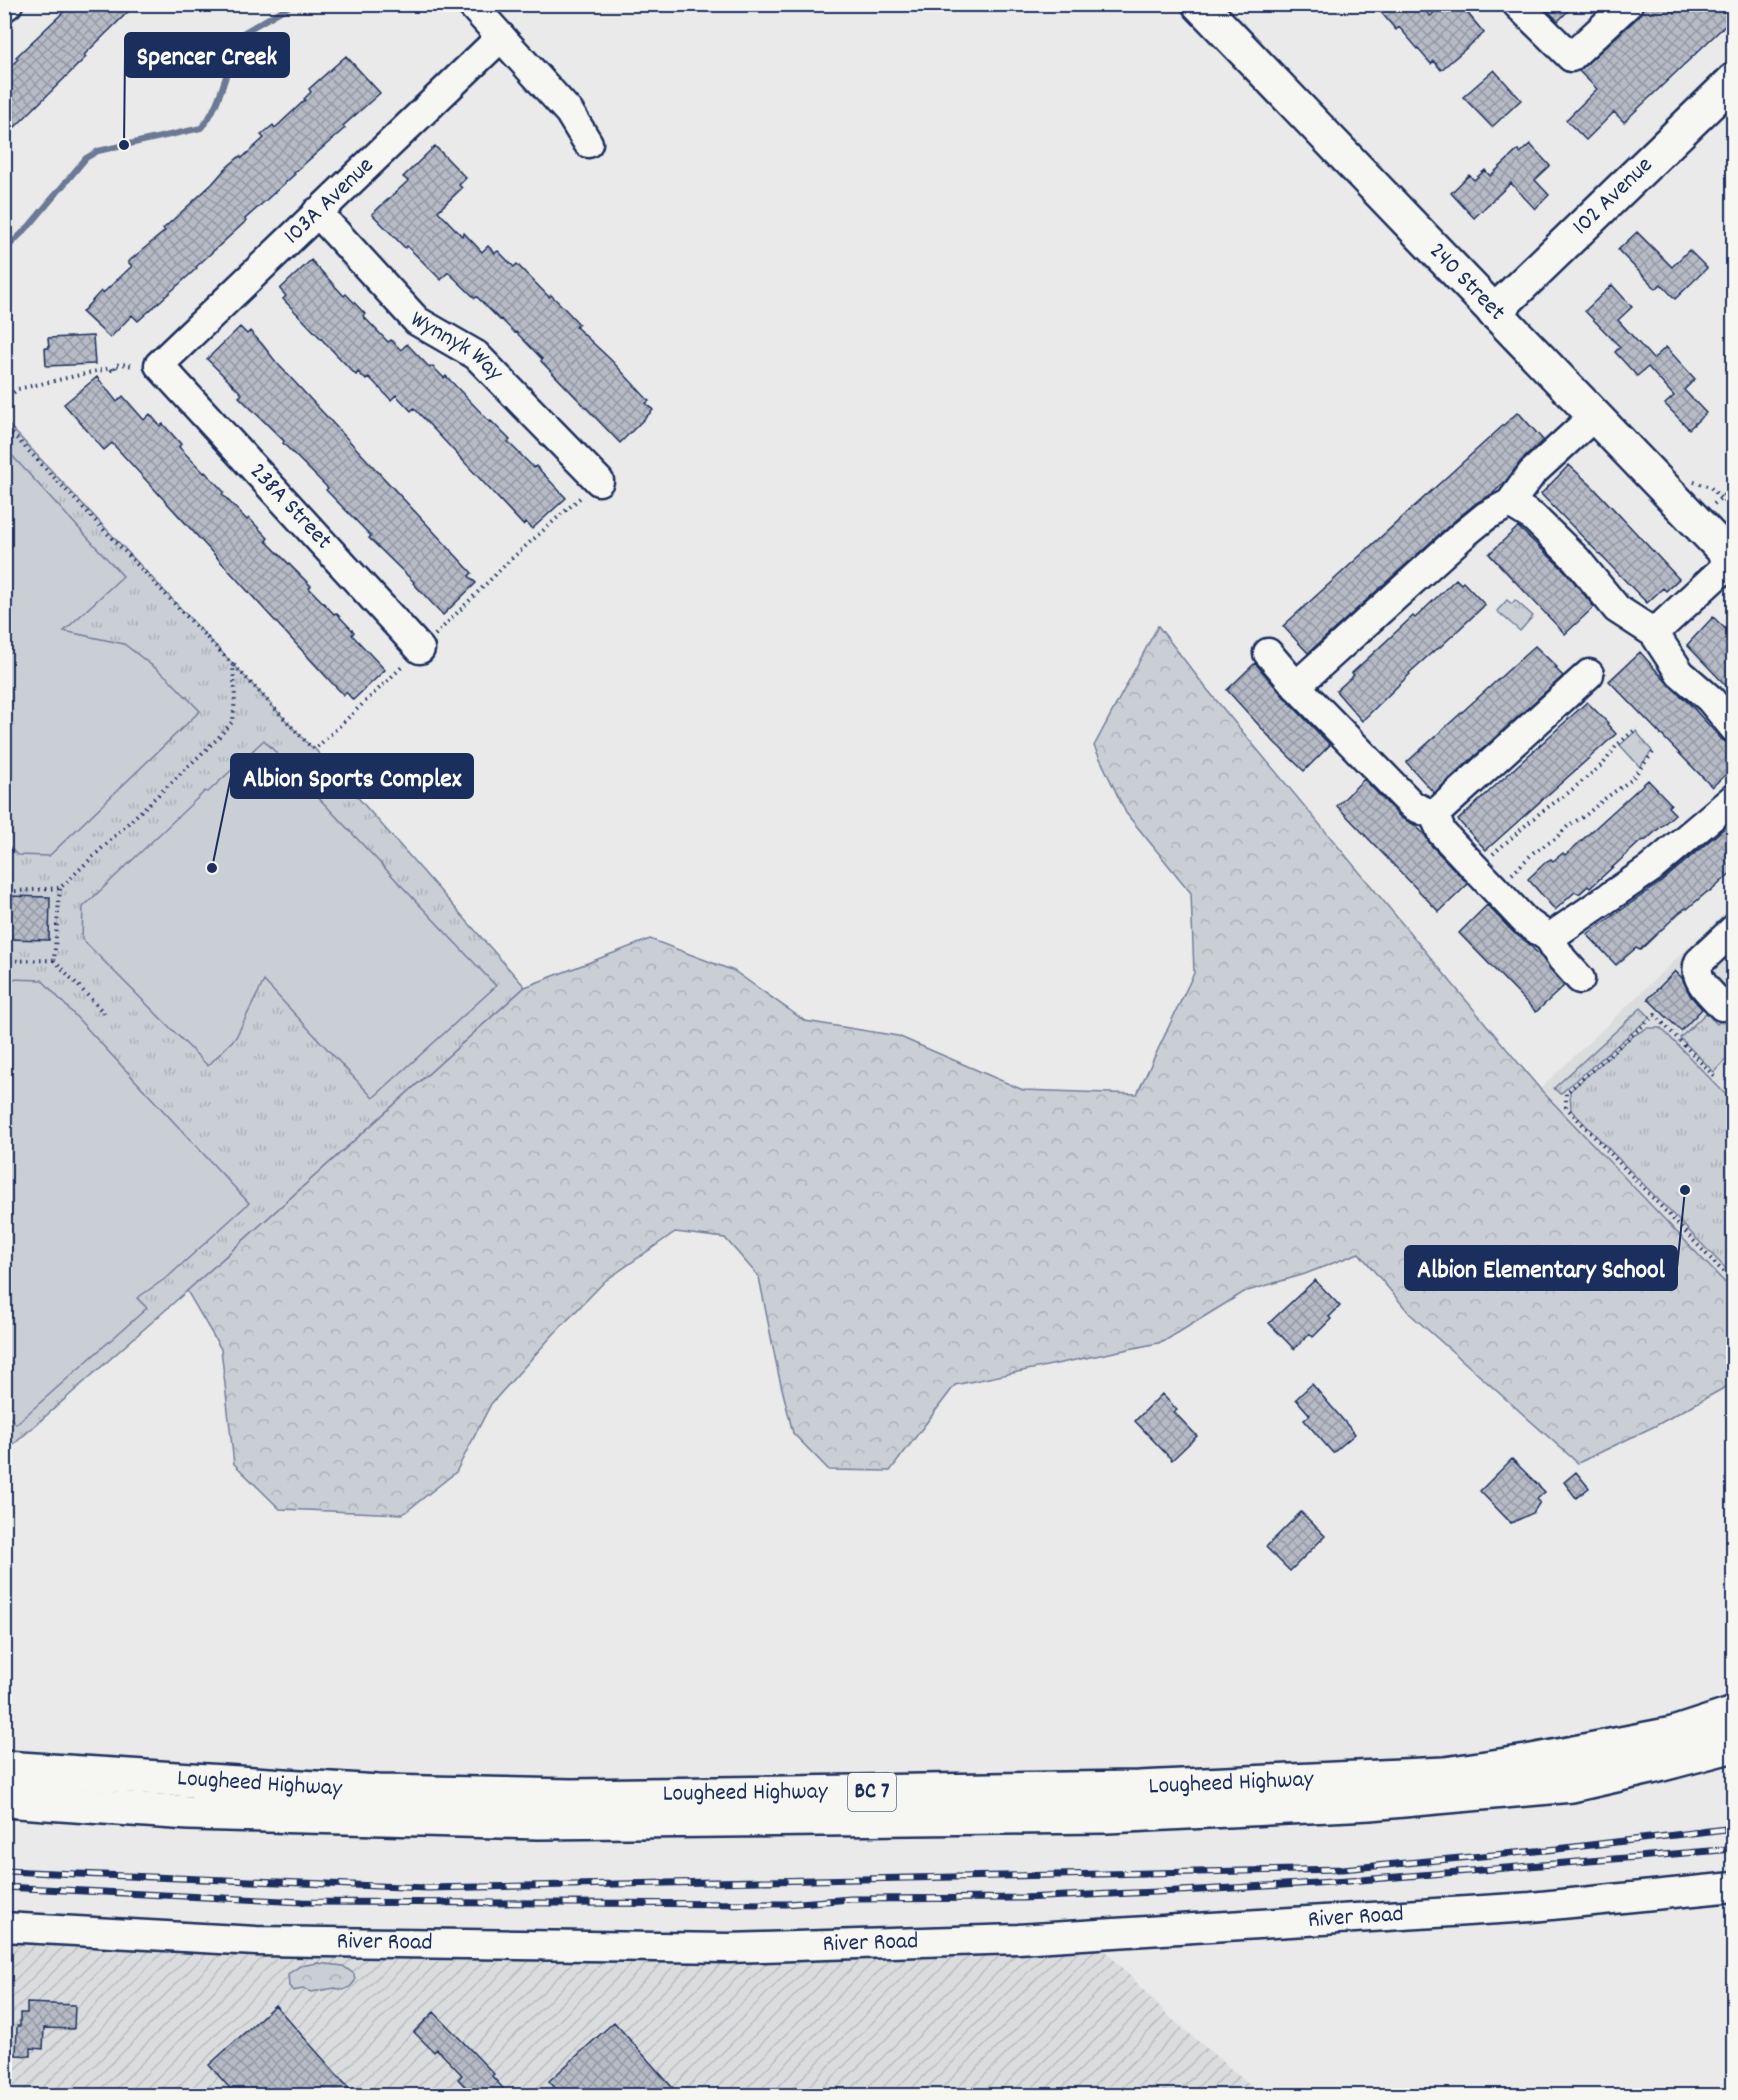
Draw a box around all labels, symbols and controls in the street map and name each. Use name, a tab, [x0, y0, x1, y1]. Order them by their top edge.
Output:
callout: Spencer Creek	[125, 33, 289, 77]
text: Spencer Creek	[137, 40, 278, 77]
street label: 103A Avenue	[277, 150, 382, 253]
street label: 102 Avenue	[1566, 150, 1661, 244]
street label: 240 Street	[1420, 235, 1512, 329]
street label: Wynnyk Way	[404, 303, 511, 391]
street label: 238A Street	[241, 456, 339, 558]
callout: Albion Sports Complex	[231, 754, 473, 798]
text: Albion Sports Complex	[243, 762, 462, 799]
callout: Albion Elementary School	[1405, 1246, 1677, 1290]
text: Albion Elementary School	[1417, 1253, 1666, 1290]
street label: Lougheed Highway	[176, 1762, 344, 1807]
street label: Lougheed Highway	[1148, 1763, 1315, 1805]
road number: BC 7	[848, 1773, 896, 1811]
street label: Lougheed Highway	[662, 1775, 829, 1812]
street label: River Road	[1307, 1898, 1405, 1938]
street label: River Road	[336, 1925, 433, 1961]
street label: River Road	[822, 1925, 919, 1962]

